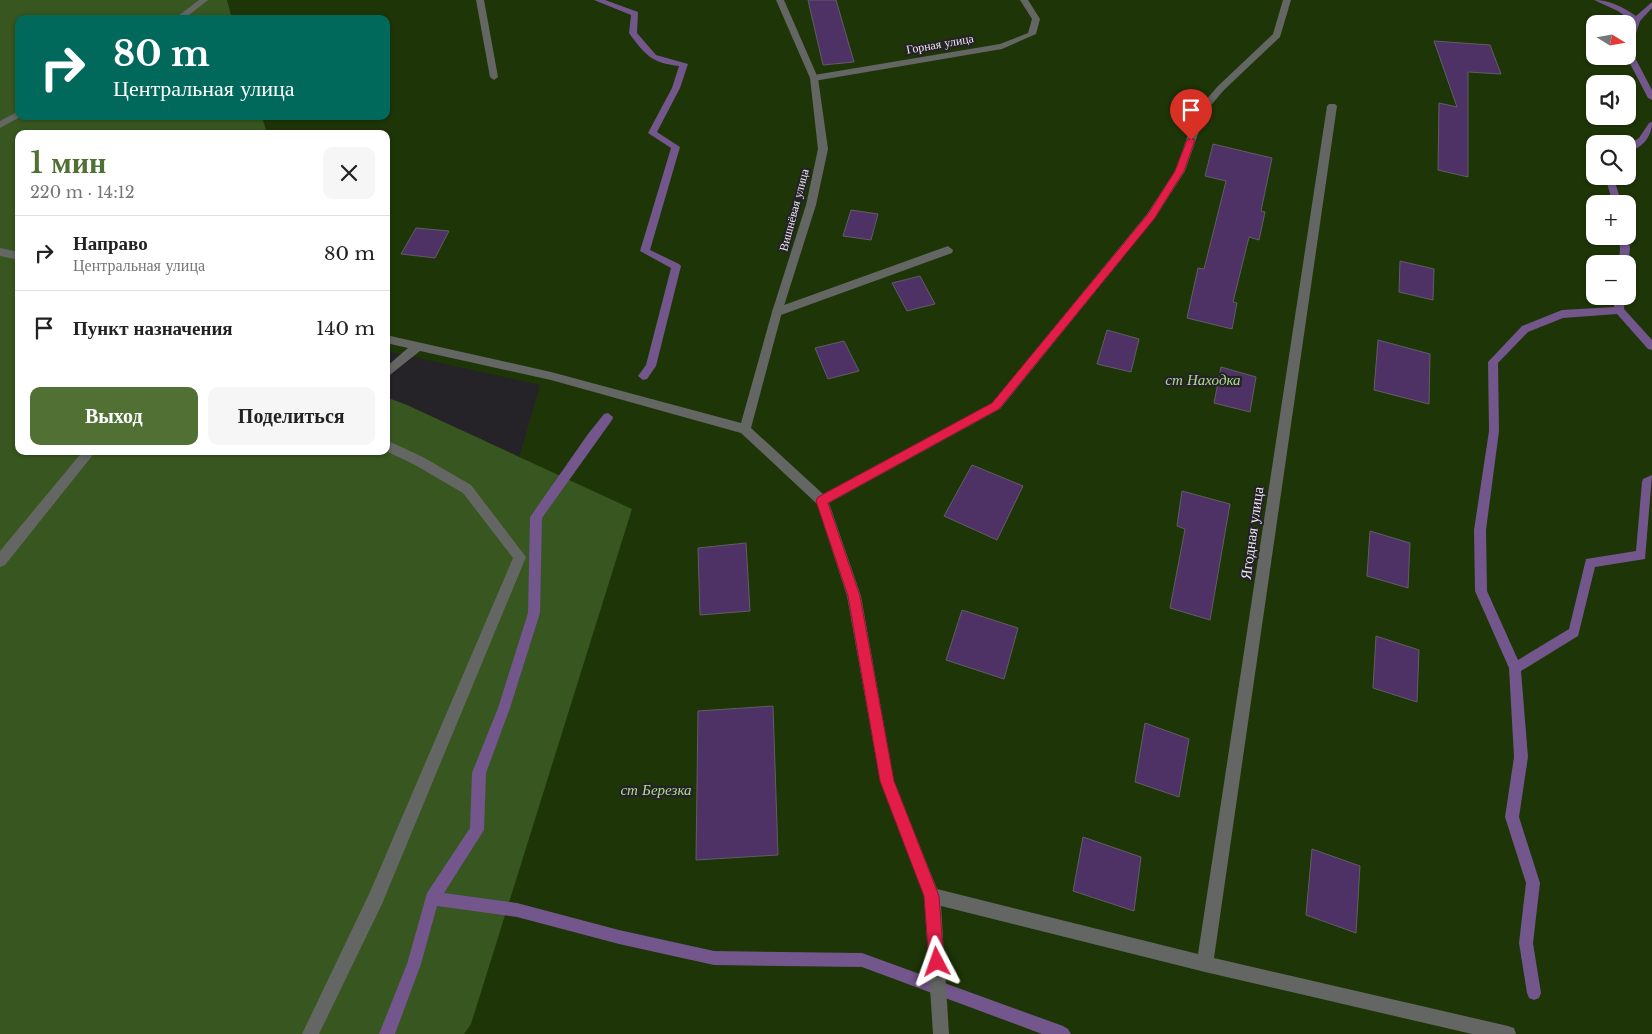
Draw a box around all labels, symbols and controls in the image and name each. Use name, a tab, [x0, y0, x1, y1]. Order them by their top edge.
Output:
north arrow	[1586, 15, 1636, 65]
map controls	[1586, 15, 1636, 305]
street label: Горная улица	[905, 30, 975, 57]
text: 80 m	[113, 32, 210, 75]
icon: right	[30, 35, 95, 100]
text: Центральная улица	[113, 75, 295, 102]
button: sound	[1586, 75, 1636, 125]
pin	[1170, 89, 1212, 140]
icon: arrive	[1177, 96, 1205, 124]
button: search	[1586, 135, 1636, 185]
text: 1 мин	[30, 144, 106, 181]
button: close	[323, 147, 375, 199]
street label: Вишнёвая улица	[775, 166, 812, 253]
text: 220 m · 14:12	[30, 182, 135, 202]
button: +	[1586, 195, 1636, 245]
text: Направо	[73, 232, 148, 255]
icon: right	[30, 239, 58, 267]
text: 80 m	[324, 242, 375, 265]
text: Центральная улица	[73, 255, 205, 275]
button: −	[1586, 255, 1636, 305]
icon: arrive	[30, 314, 58, 342]
text: Пункт назначения	[73, 317, 233, 340]
text: 140 m	[316, 317, 375, 340]
park label: ст Находка	[1165, 370, 1241, 389]
button: Выход	[30, 387, 198, 445]
button: Поделиться	[208, 387, 375, 445]
street label: Ягодная улица	[1236, 485, 1267, 581]
park label: ст Березка	[620, 780, 692, 799]
position arrow	[910, 935, 962, 987]

